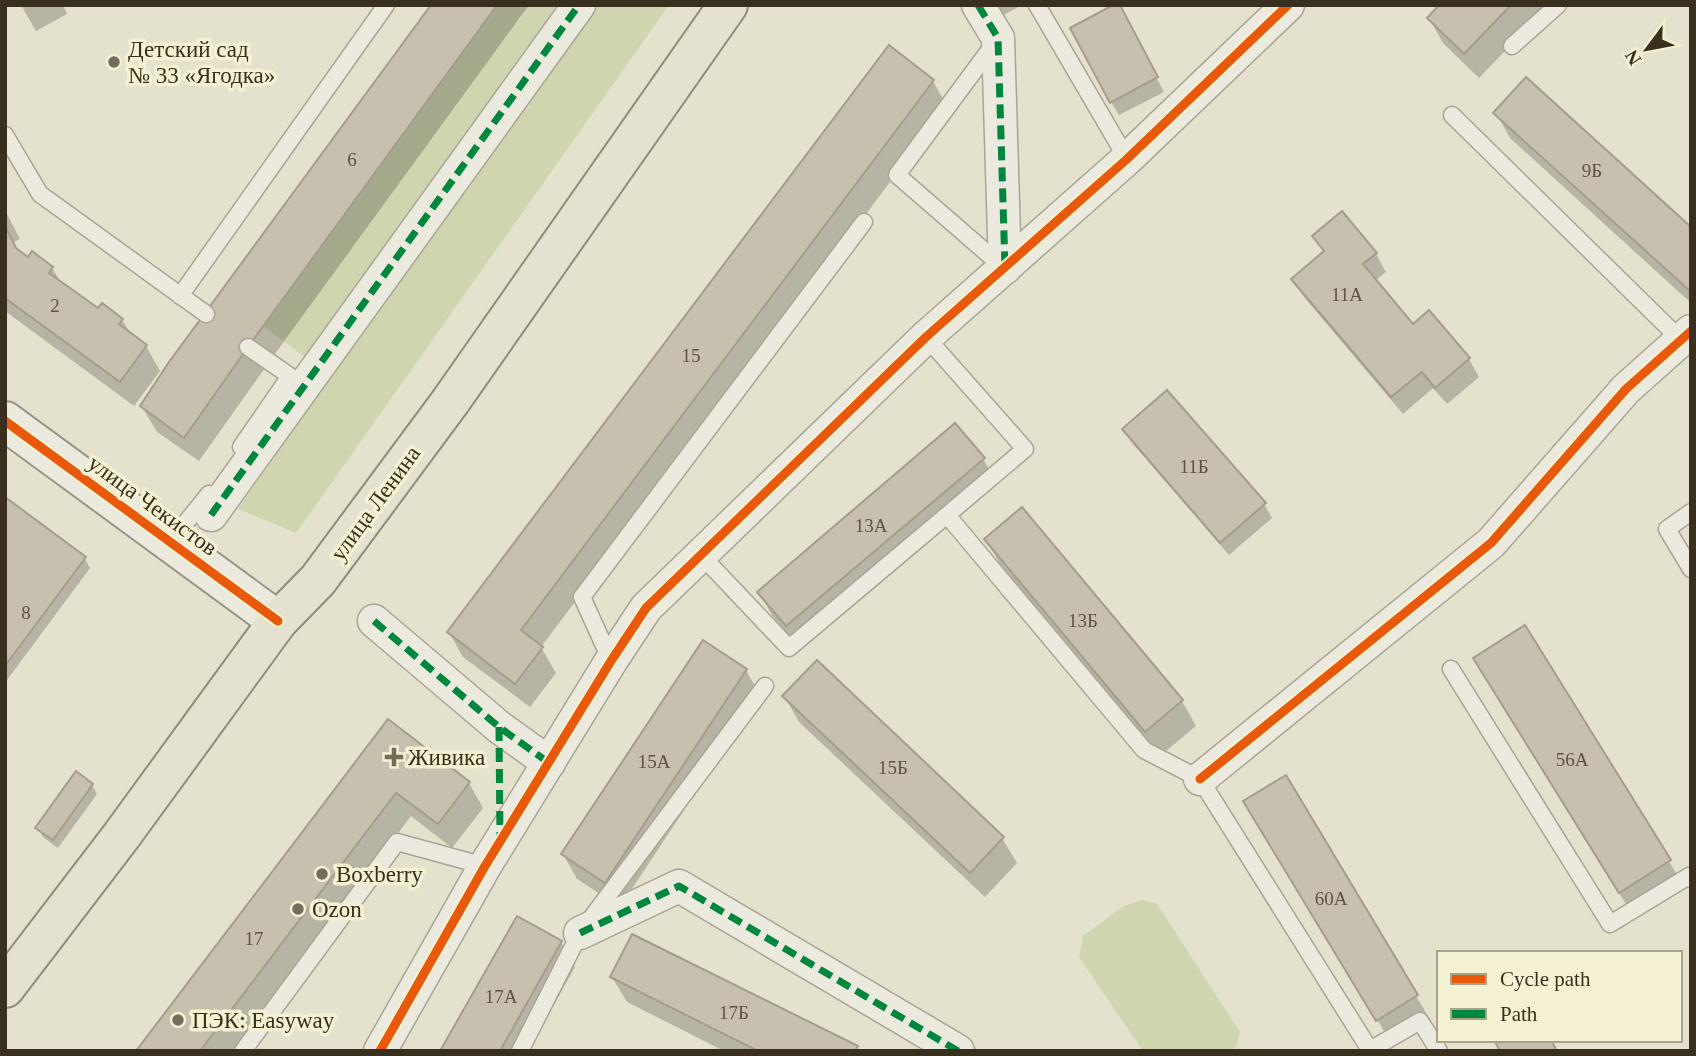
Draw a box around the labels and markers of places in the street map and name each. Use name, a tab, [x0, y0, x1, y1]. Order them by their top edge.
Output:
place label: Детский сад № 33 «Ягодка»	[128, 37, 275, 88]
marker: Детский сад № 33 «Ягодка»	[106, 54, 122, 70]
place label: Живика	[408, 745, 485, 770]
marker: Живика	[386, 749, 402, 765]
place label: Boxberry	[336, 862, 423, 887]
marker: Boxberry	[314, 866, 330, 882]
place label: Ozon	[312, 897, 362, 922]
marker: Ozon	[290, 901, 306, 917]
place label: ПЭК: Easyway	[192, 1008, 335, 1033]
marker: ПЭК: Easyway	[170, 1012, 186, 1028]

